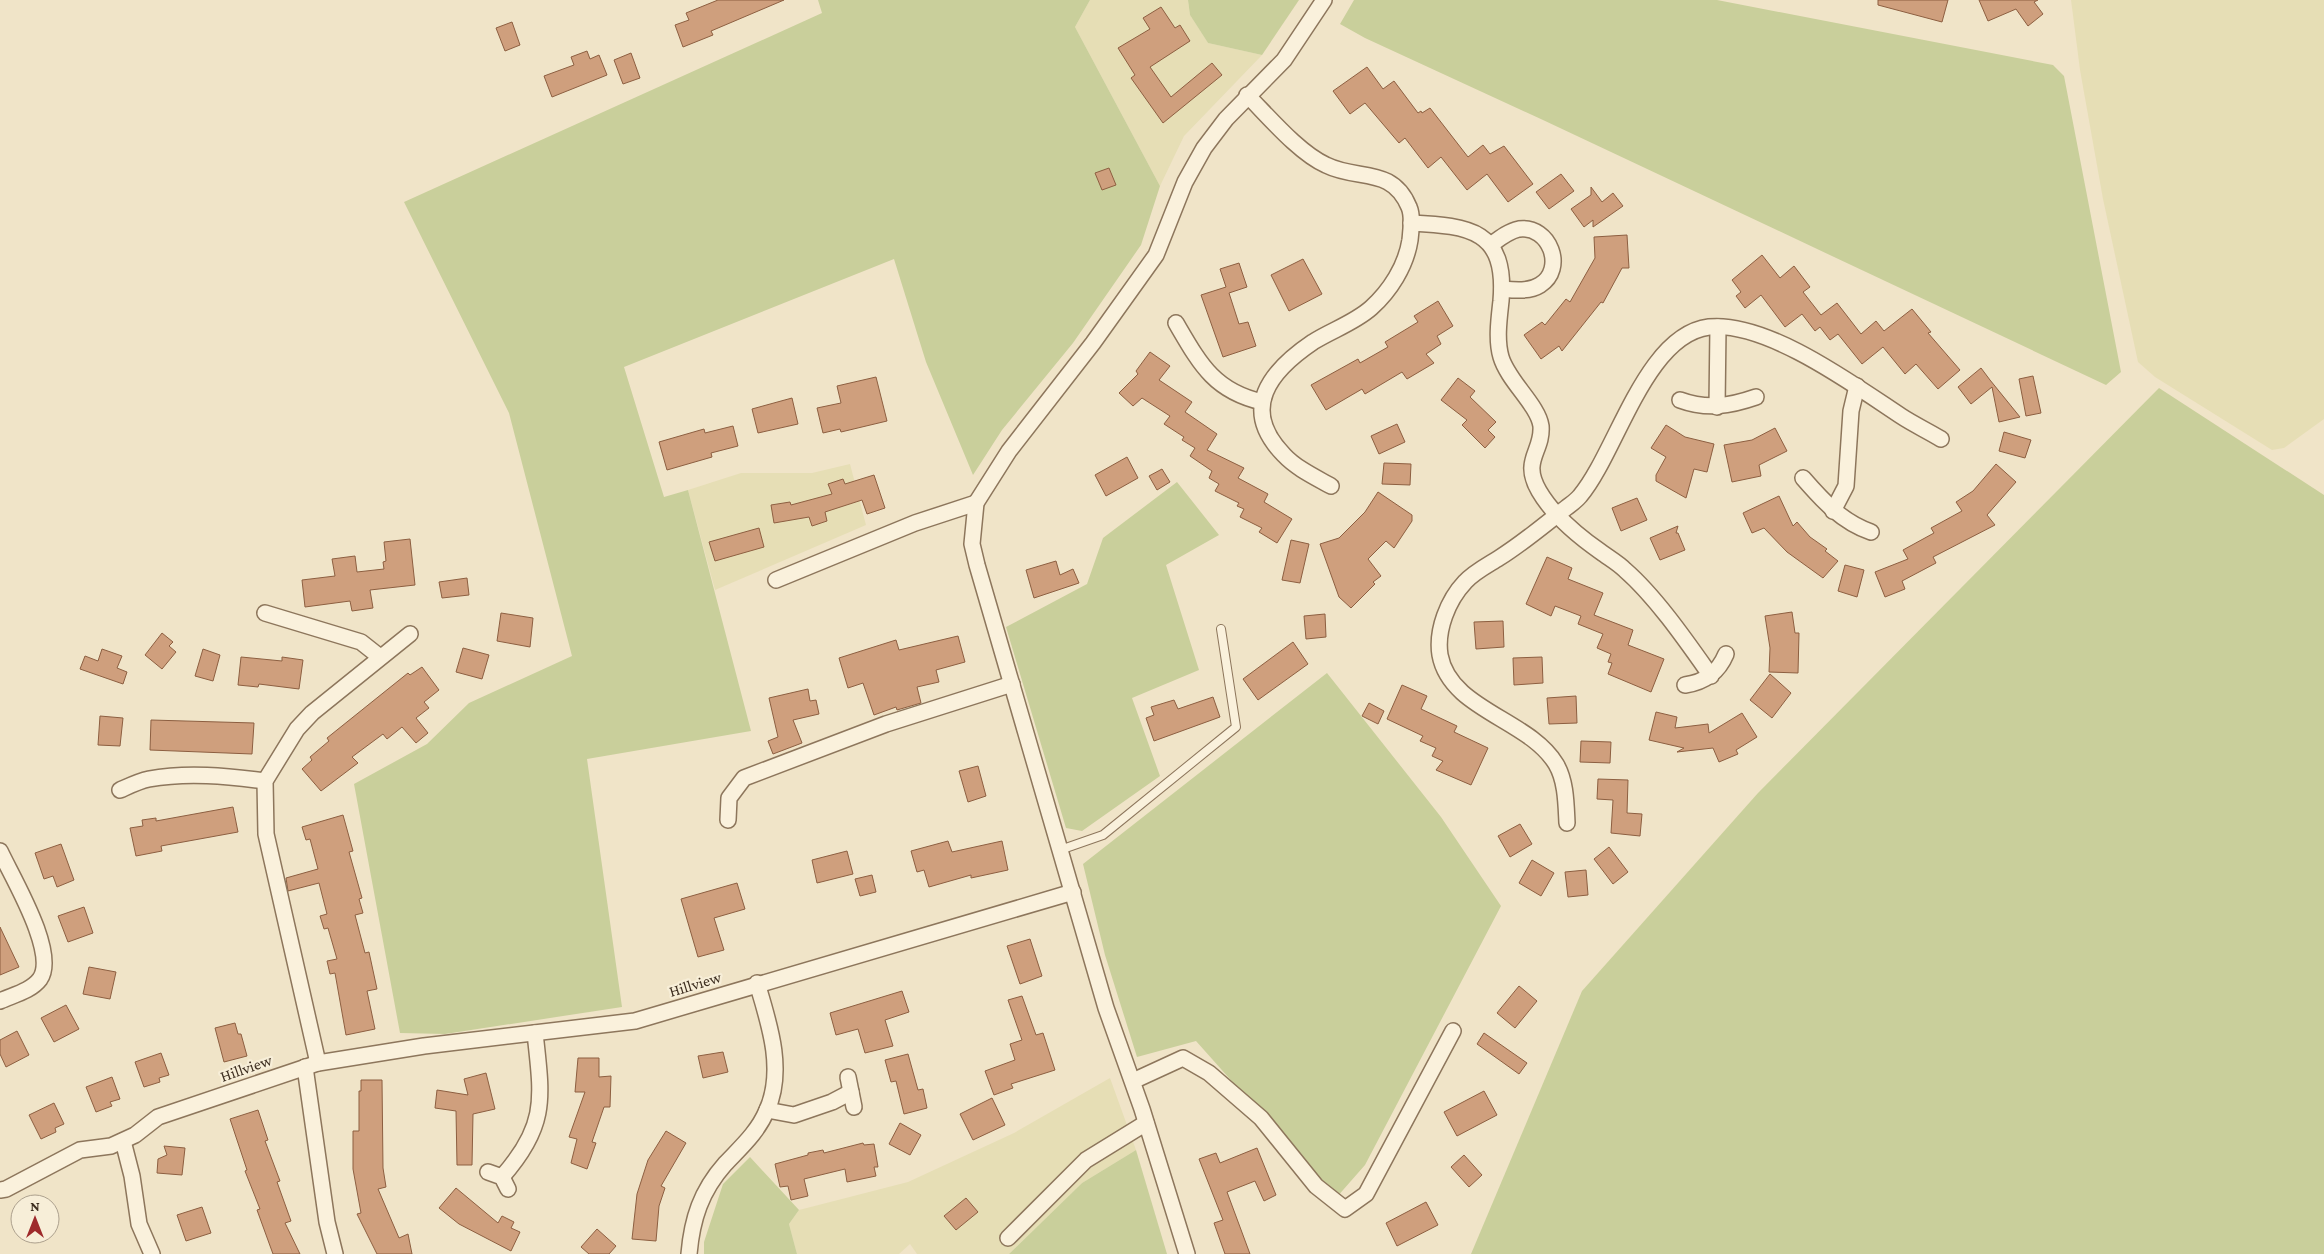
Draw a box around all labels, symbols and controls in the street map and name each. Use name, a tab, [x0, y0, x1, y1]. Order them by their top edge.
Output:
street label: Hillview	[667, 968, 723, 1000]
street label: Hillview	[218, 1051, 274, 1085]
north arrow	[10, 1194, 60, 1244]
text: N	[30, 1198, 40, 1214]

